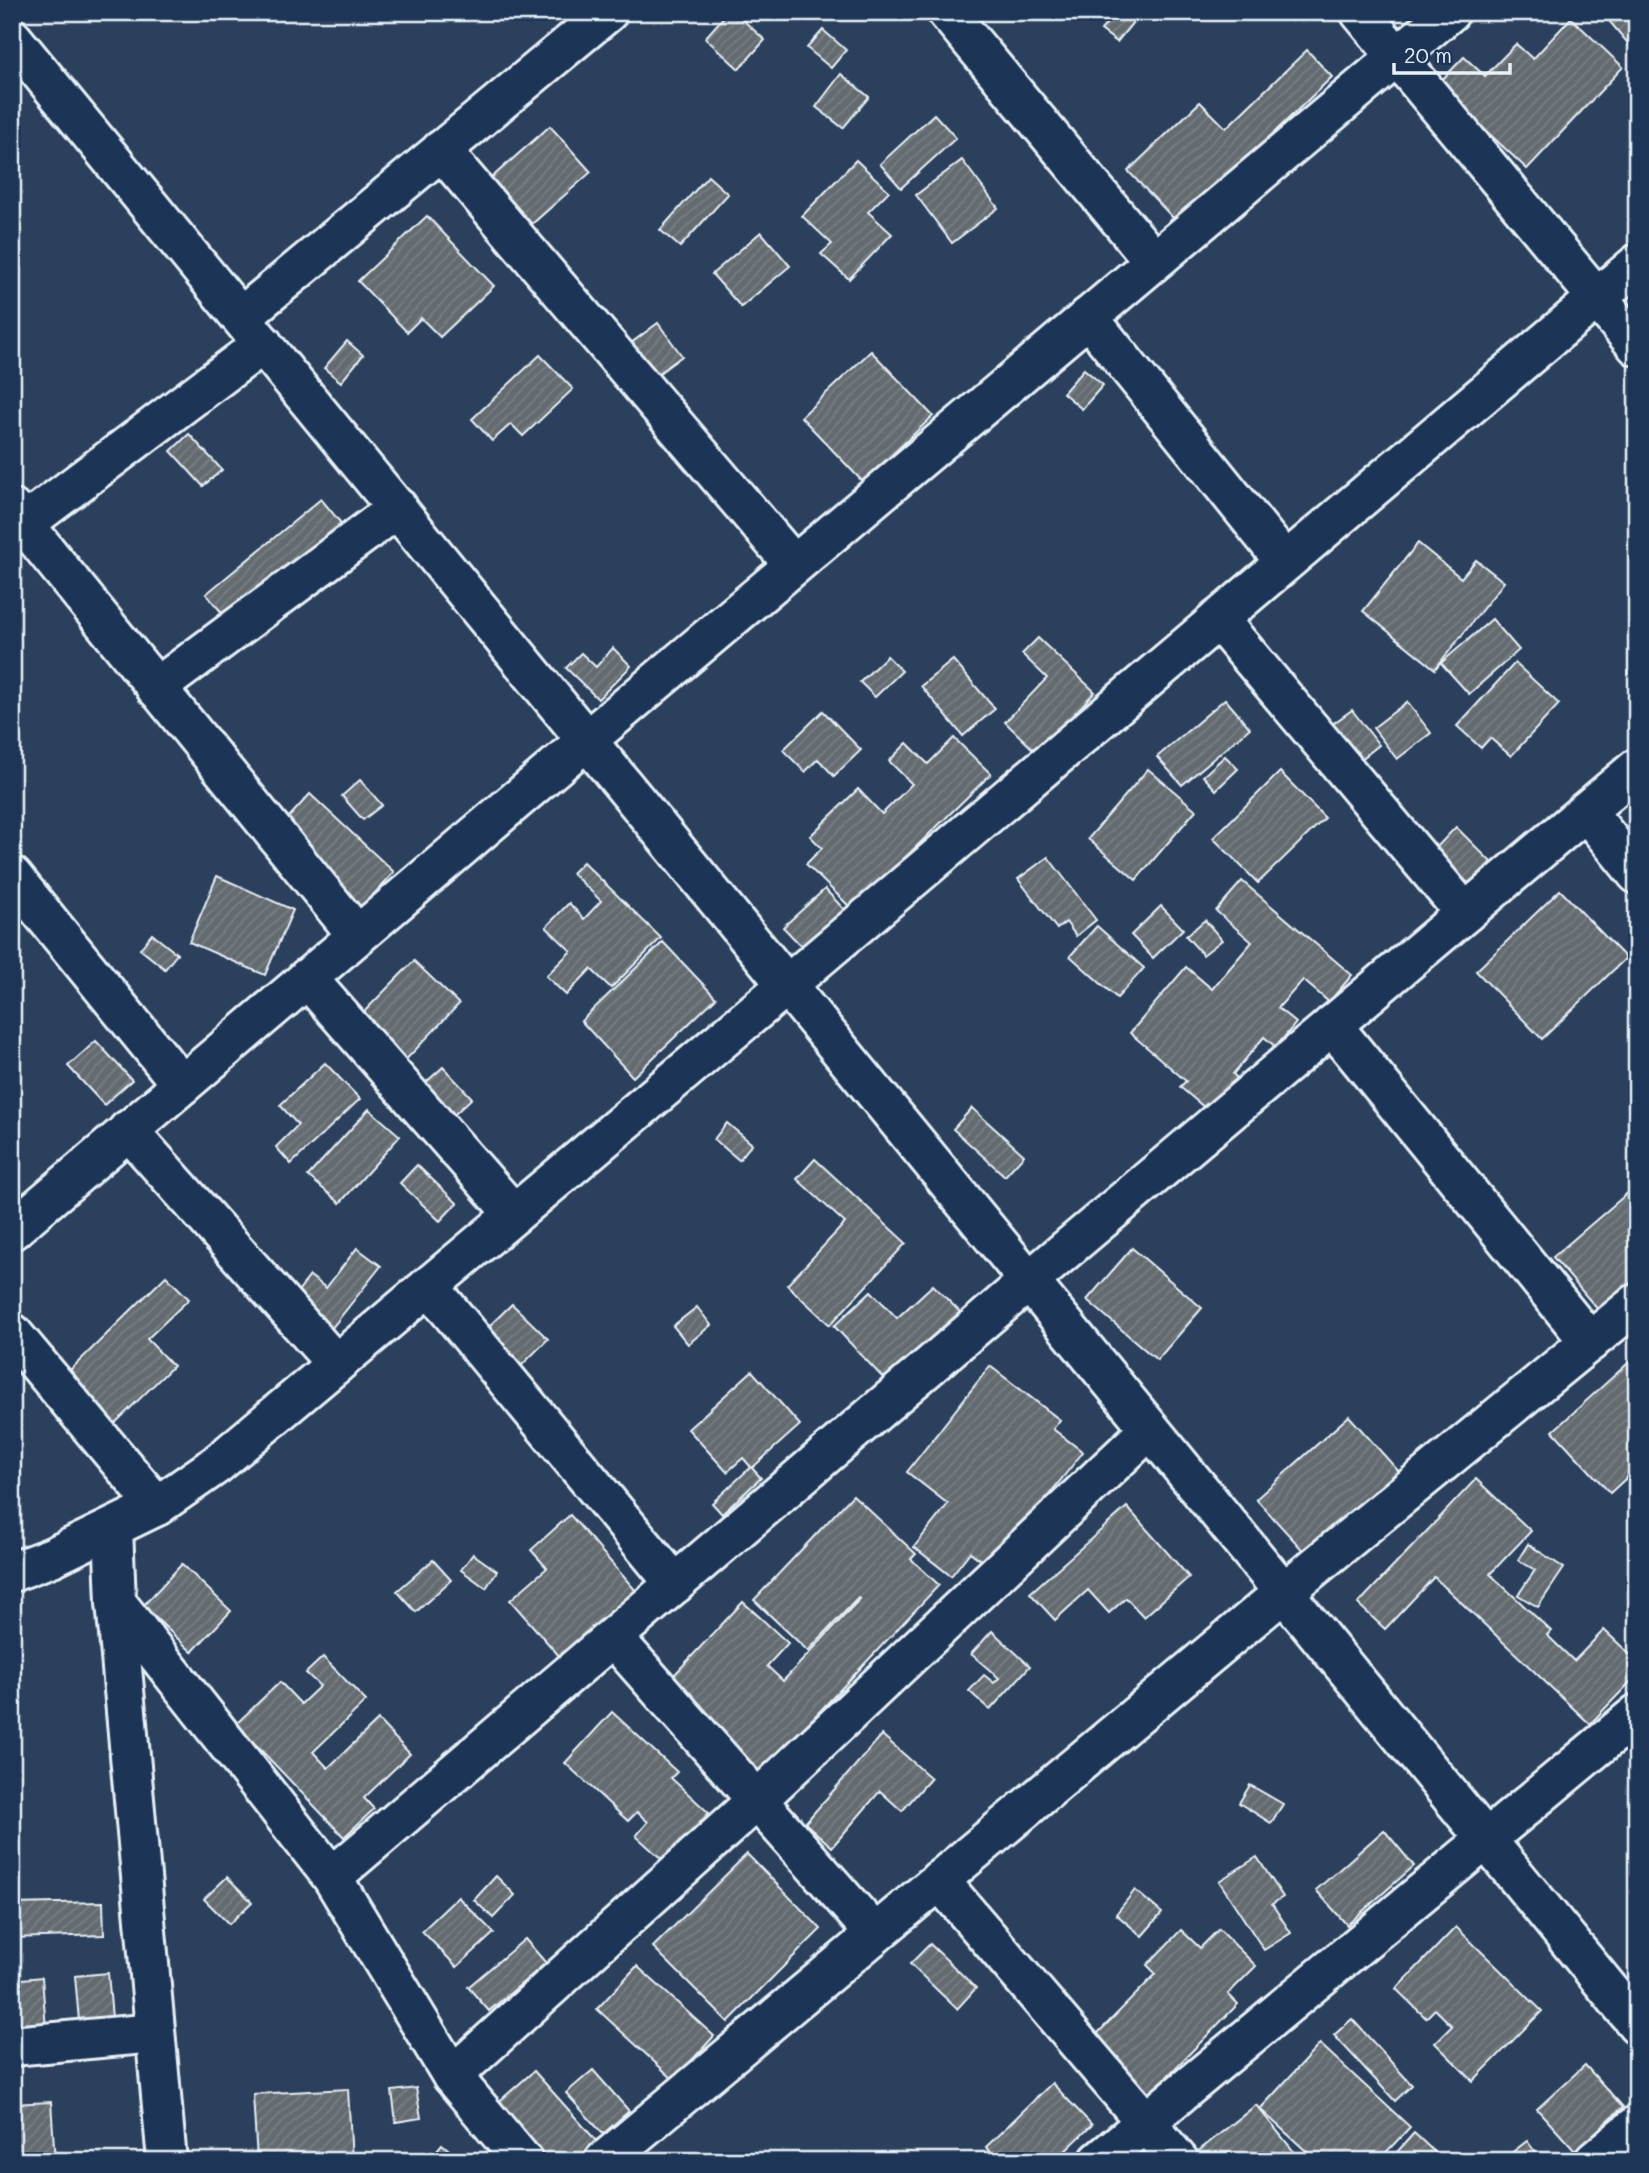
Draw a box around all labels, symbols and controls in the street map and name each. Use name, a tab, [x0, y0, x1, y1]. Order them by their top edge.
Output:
scale bar	[1394, 32, 1509, 76]
text: 20 m	[1404, 41, 1452, 68]

